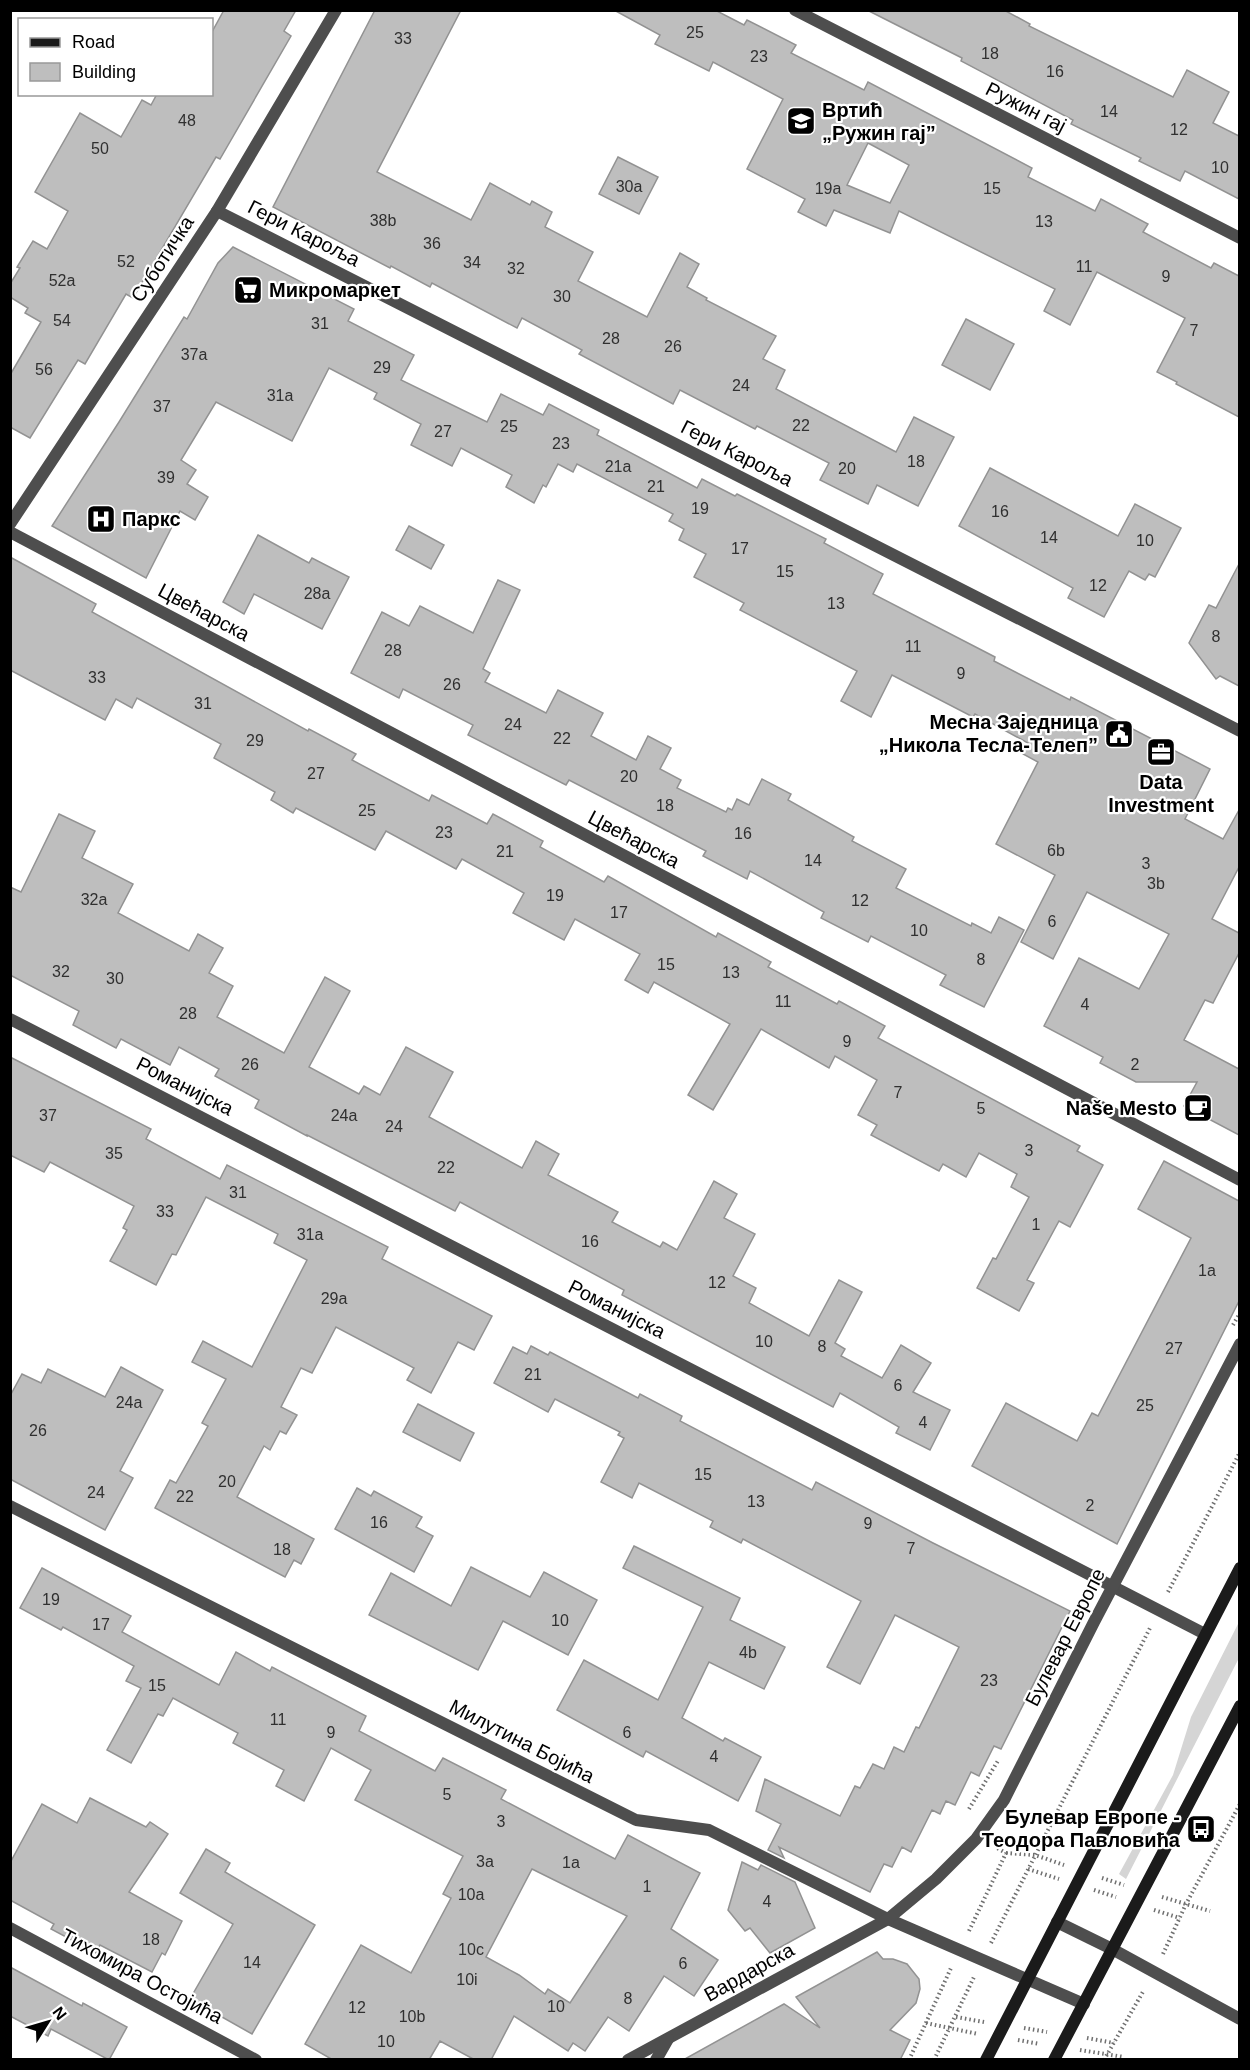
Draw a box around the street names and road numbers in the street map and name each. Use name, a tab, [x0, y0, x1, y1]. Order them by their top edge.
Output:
street label: Ружин гај	[982, 77, 1070, 137]
street label: Гери Кароља	[244, 195, 364, 271]
street label: Суботичка	[126, 211, 198, 306]
street label: Гери Кароља	[677, 415, 797, 491]
street label: Цвећарска	[155, 579, 254, 646]
street label: Цвећарска	[585, 806, 684, 873]
street label: Романијска	[133, 1052, 238, 1120]
street label: Романијска	[565, 1275, 670, 1343]
street label: Булевар Европе	[1021, 1565, 1109, 1709]
street label: Милутина Бојића	[446, 1695, 599, 1787]
street label: Тихомира Остојића	[58, 1924, 227, 2028]
street label: Вардарска	[700, 1938, 799, 2006]

